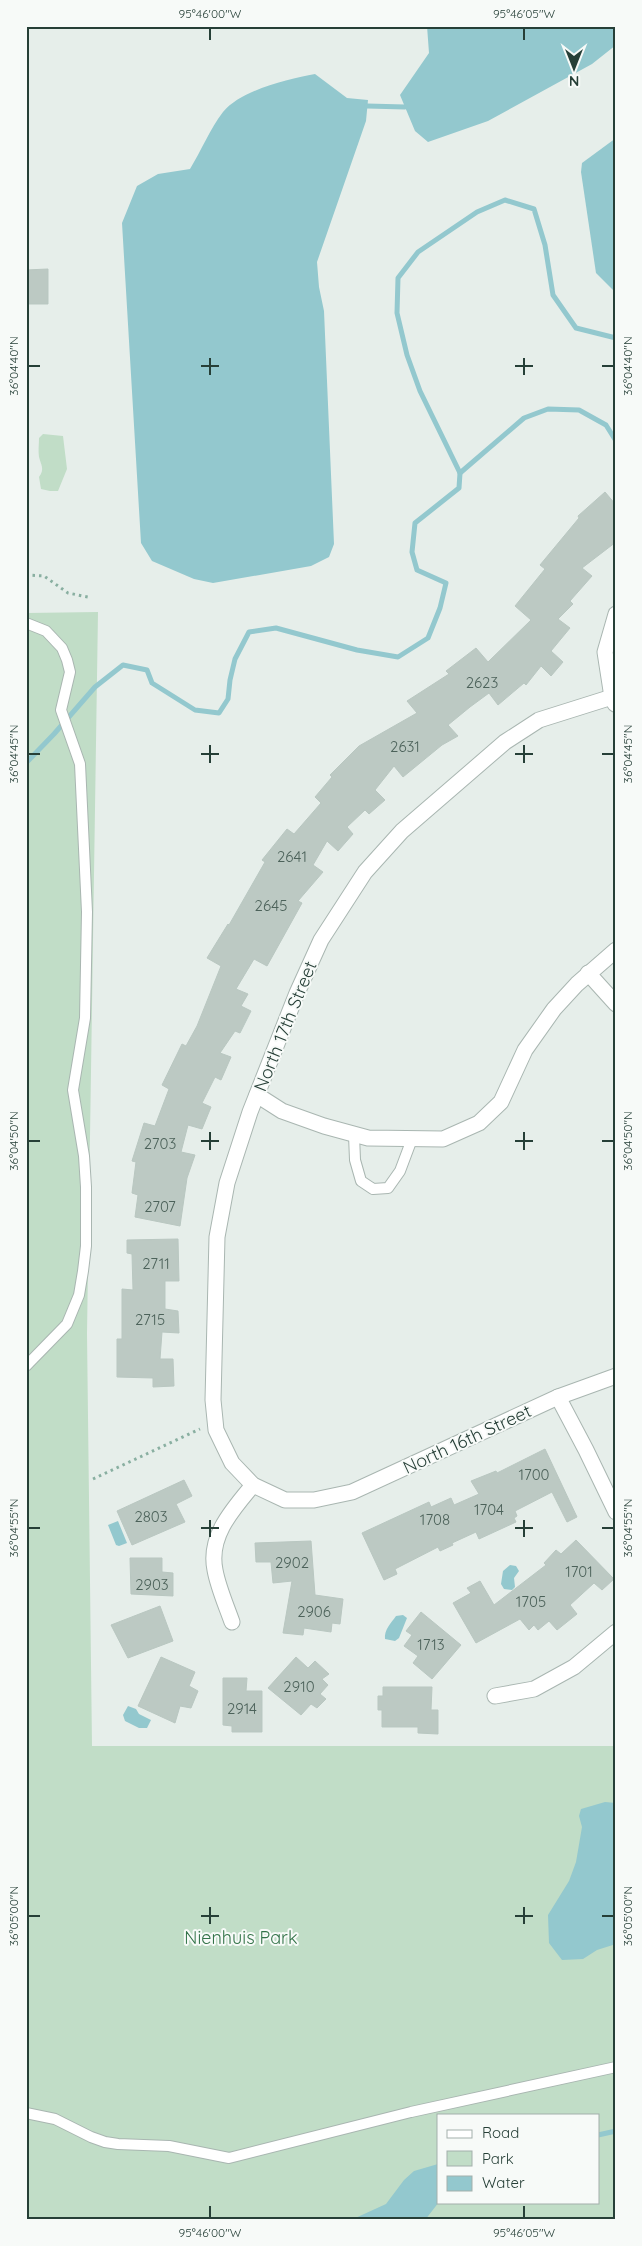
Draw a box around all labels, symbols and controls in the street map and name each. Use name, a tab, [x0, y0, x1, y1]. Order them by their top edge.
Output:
text: 95°46'00"W	[179, 6, 242, 21]
text: 95°46'05"W	[493, 6, 555, 21]
north arrow	[550, 42, 600, 92]
text: N	[569, 72, 579, 90]
text: 36°04'40"N	[6, 336, 21, 396]
text: 36°04'40"N	[620, 336, 635, 396]
house number: 2623	[466, 673, 498, 692]
text: 36°04'45"N	[6, 725, 21, 783]
text: 36°04'45"N	[620, 725, 635, 783]
house number: 2631	[390, 737, 420, 756]
house number: 2641	[277, 847, 307, 866]
house number: 2645	[255, 896, 287, 915]
street label: North 17th Street	[248, 957, 322, 1095]
text: 36°04'50"N	[6, 1111, 21, 1171]
text: 36°04'50"N	[620, 1111, 635, 1171]
house number: 2703	[144, 1134, 176, 1153]
house number: 2707	[144, 1197, 176, 1216]
house number: 2711	[142, 1254, 170, 1273]
house number: 2715	[135, 1310, 165, 1329]
street label: North 16th Street	[399, 1399, 535, 1479]
house number: 1700	[518, 1465, 550, 1484]
text: 36°04'55"N	[6, 1499, 21, 1557]
text: 36°04'55"N	[620, 1499, 635, 1557]
house number: 1704	[474, 1500, 504, 1519]
house number: 2803	[134, 1507, 168, 1526]
house number: 1708	[420, 1510, 450, 1529]
house number: 2902	[275, 1553, 309, 1572]
house number: 1701	[565, 1562, 593, 1581]
house number: 2903	[135, 1575, 169, 1594]
house number: 1705	[516, 1592, 546, 1611]
house number: 2906	[297, 1602, 331, 1621]
house number: 1713	[417, 1635, 445, 1654]
house number: 2910	[283, 1677, 315, 1696]
house number: 2914	[227, 1699, 257, 1718]
text: 36°05'00"N	[6, 1886, 21, 1946]
text: 36°05'00"N	[620, 1886, 635, 1946]
park label: Nienhuis Park	[184, 1926, 298, 1949]
legend	[437, 2114, 600, 2204]
text: Road	[482, 2123, 519, 2142]
text: Park	[482, 2149, 514, 2168]
text: Water	[482, 2173, 525, 2192]
text: 95°46'00"W	[179, 2225, 242, 2240]
text: 95°46'05"W	[493, 2225, 555, 2240]

